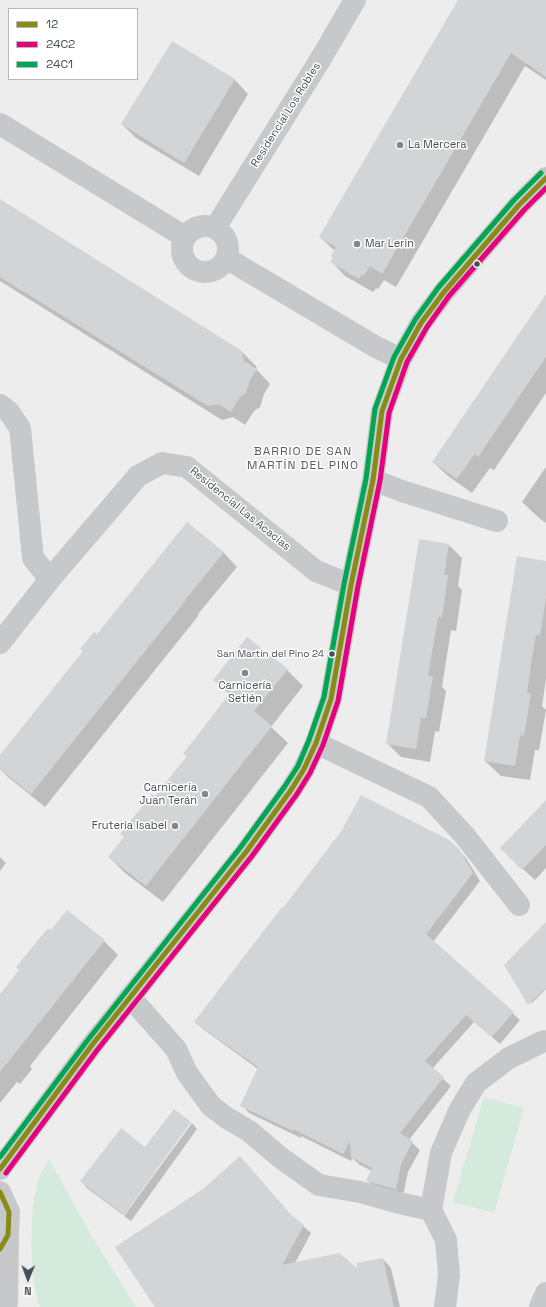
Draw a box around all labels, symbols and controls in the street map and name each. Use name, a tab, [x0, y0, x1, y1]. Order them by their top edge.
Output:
legend	[8, 8, 138, 80]
text: 12	[46, 16, 58, 32]
text: 24C2	[46, 36, 75, 52]
text: 24C1	[46, 56, 73, 72]
street label: Residencial Los Robles	[248, 60, 324, 170]
place label: La Mercera	[408, 138, 467, 152]
marker: La Mercera	[395, 140, 405, 150]
place label: Mar Lerin	[365, 237, 414, 251]
marker: Mar Lerin	[352, 239, 362, 249]
unlabelled marker	[472, 259, 482, 269]
district label: BARRIO DE SAN MARTÍN DEL PINO	[247, 445, 359, 473]
street label: Residencial Las Acacias	[187, 464, 293, 554]
place label: San Martín del Pino 24	[217, 648, 324, 660]
marker: San Martín del Pino 24	[327, 649, 337, 659]
marker: Carnicería Setién	[240, 668, 250, 678]
place label: Carnicería Setién	[218, 679, 272, 705]
place label: Carnicería Juan Terán	[139, 781, 197, 807]
marker: Carnicería Juan Terán	[200, 789, 210, 799]
place label: Frutería Isabel	[92, 819, 167, 833]
marker: Frutería Isabel	[170, 821, 180, 831]
north arrow	[8, 1259, 48, 1299]
text: N	[24, 1284, 32, 1298]

